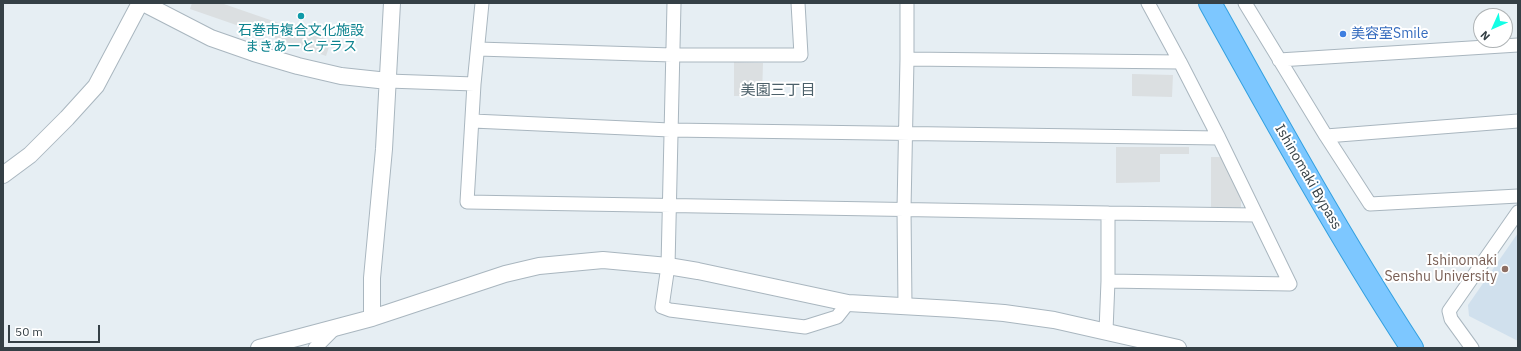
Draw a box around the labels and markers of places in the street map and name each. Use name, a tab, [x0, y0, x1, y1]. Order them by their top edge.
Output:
marker: 石巻市複合文化施設 まきあーとテラス	[296, 11, 306, 21]
place label: 石巻市複合文化施設 まきあーとテラス	[238, 23, 364, 56]
place label: 美容室Smile	[1351, 26, 1428, 42]
marker: 美容室Smile	[1338, 29, 1348, 39]
place label: Ishinomaki Senshu University	[1384, 253, 1497, 286]
marker: Ishinomaki Senshu University	[1500, 264, 1510, 274]

